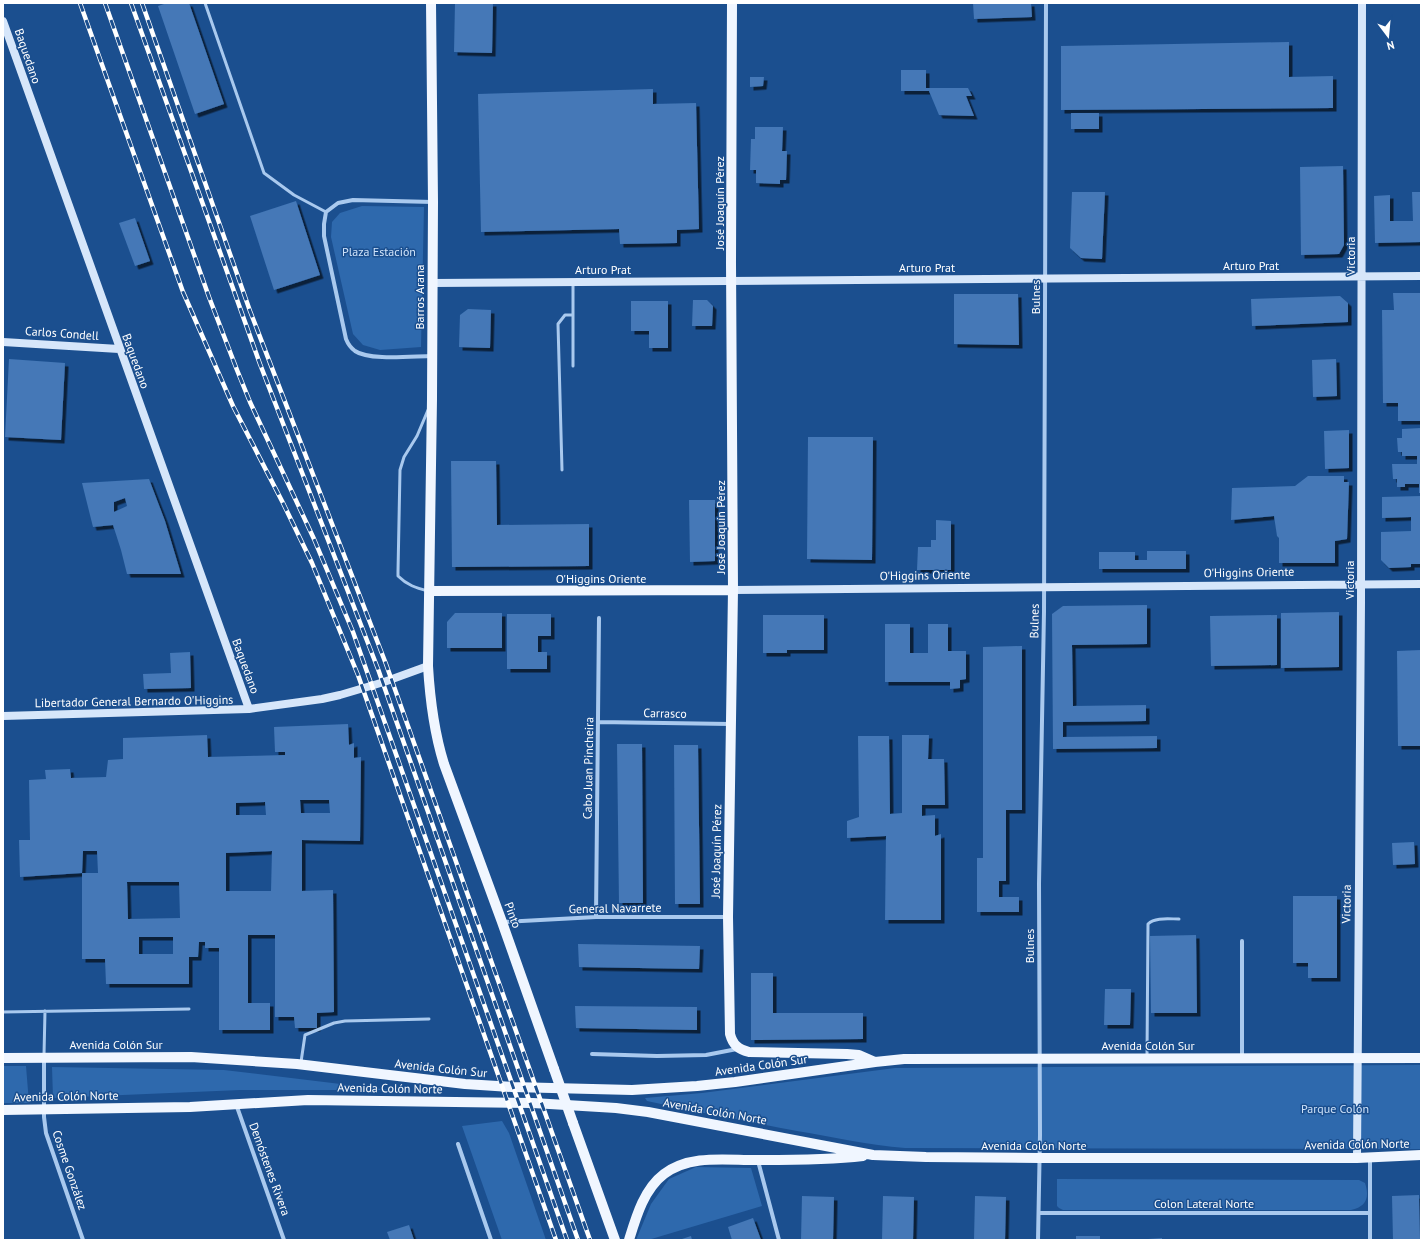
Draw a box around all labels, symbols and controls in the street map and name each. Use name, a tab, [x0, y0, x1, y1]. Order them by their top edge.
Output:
north arrow	[1368, 16, 1408, 56]
street label: Baquedano	[12, 26, 44, 86]
text: N	[1385, 38, 1396, 53]
street label: José Joaquín Pérez	[712, 156, 727, 251]
street label: Victoria	[1343, 236, 1358, 277]
park label: Plaza Estación	[342, 244, 416, 259]
street label: Arturo Prat	[1223, 258, 1279, 273]
street label: Arturo Prat	[899, 260, 955, 275]
street label: Arturo Prat	[575, 262, 631, 277]
street label: Barros Arana	[412, 264, 427, 330]
street label: Bulnes	[1028, 280, 1043, 314]
street label: Carlos Condell	[25, 323, 100, 343]
street label: Baquedano	[119, 331, 153, 391]
street label: José Joaquín Pérez	[713, 480, 728, 575]
street label: Victoria	[1342, 560, 1357, 601]
street label: O'Higgins Oriente	[1204, 564, 1294, 580]
street label: O'Higgins Oriente	[880, 567, 970, 583]
street label: O'Higgins Oriente	[556, 571, 646, 586]
street label: Bulnes	[1026, 604, 1042, 638]
street label: Baquedano	[229, 636, 263, 696]
street label: Libertador General Bernardo O'Higgins	[35, 692, 233, 710]
street label: Carrasco	[643, 705, 687, 721]
street label: Cabo Juan Pincheira	[580, 717, 596, 819]
street label: José Joaquín Pérez	[708, 804, 724, 899]
street label: Victoria	[1338, 884, 1354, 925]
street label: Pinto	[501, 900, 525, 930]
street label: General Navarrete	[568, 900, 662, 916]
street label: Bulnes	[1022, 929, 1037, 963]
street label: Avenida Colón Sur	[69, 1037, 163, 1052]
street label: Avenida Colón Sur	[1101, 1038, 1195, 1053]
street label: Avenida Colón Sur	[714, 1051, 808, 1079]
street label: Avenida Colón Sur	[394, 1056, 488, 1080]
street label: Avenida Colón Norte	[337, 1080, 443, 1096]
street label: Avenida Colón Norte	[13, 1088, 119, 1104]
street label: Avenida Colón Norte	[662, 1094, 768, 1128]
park label: Parque Colón	[1301, 1101, 1369, 1116]
street label: Demóstenes Rivera	[246, 1120, 294, 1218]
street label: Cosme González	[49, 1128, 91, 1212]
street label: Avenida Colón Norte	[1304, 1136, 1410, 1152]
street label: Avenida Colón Norte	[981, 1138, 1087, 1153]
street label: Colon Lateral Norte	[1154, 1196, 1254, 1211]

